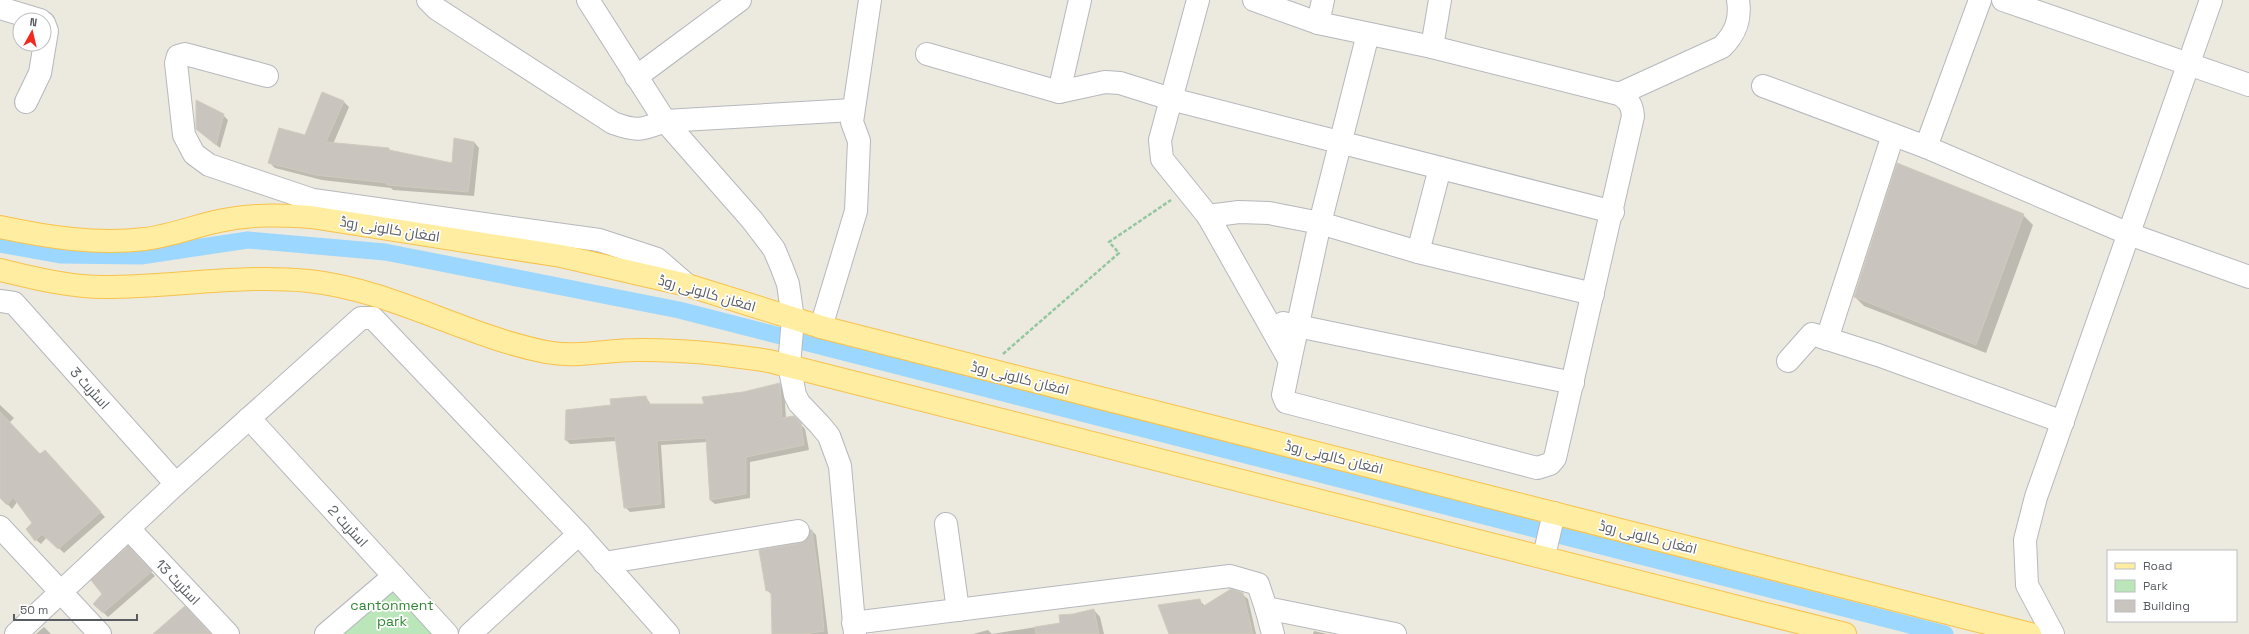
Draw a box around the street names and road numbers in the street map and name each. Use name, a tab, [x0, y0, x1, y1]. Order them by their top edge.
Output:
street label: افغان کالونی روڈ	[339, 212, 441, 246]
street label: افغان کالونی روڈ	[656, 270, 758, 316]
street label: افغان کالونی روڈ	[969, 357, 1071, 399]
street label: اسٹریٹ 3	[66, 363, 114, 413]
street label: افغان کالونی روڈ	[1283, 436, 1385, 478]
street label: اسٹریٹ 2	[324, 501, 372, 551]
street label: افغان کالونی روڈ	[1597, 516, 1699, 558]
street label: اسٹریٹ 13	[152, 555, 204, 609]

